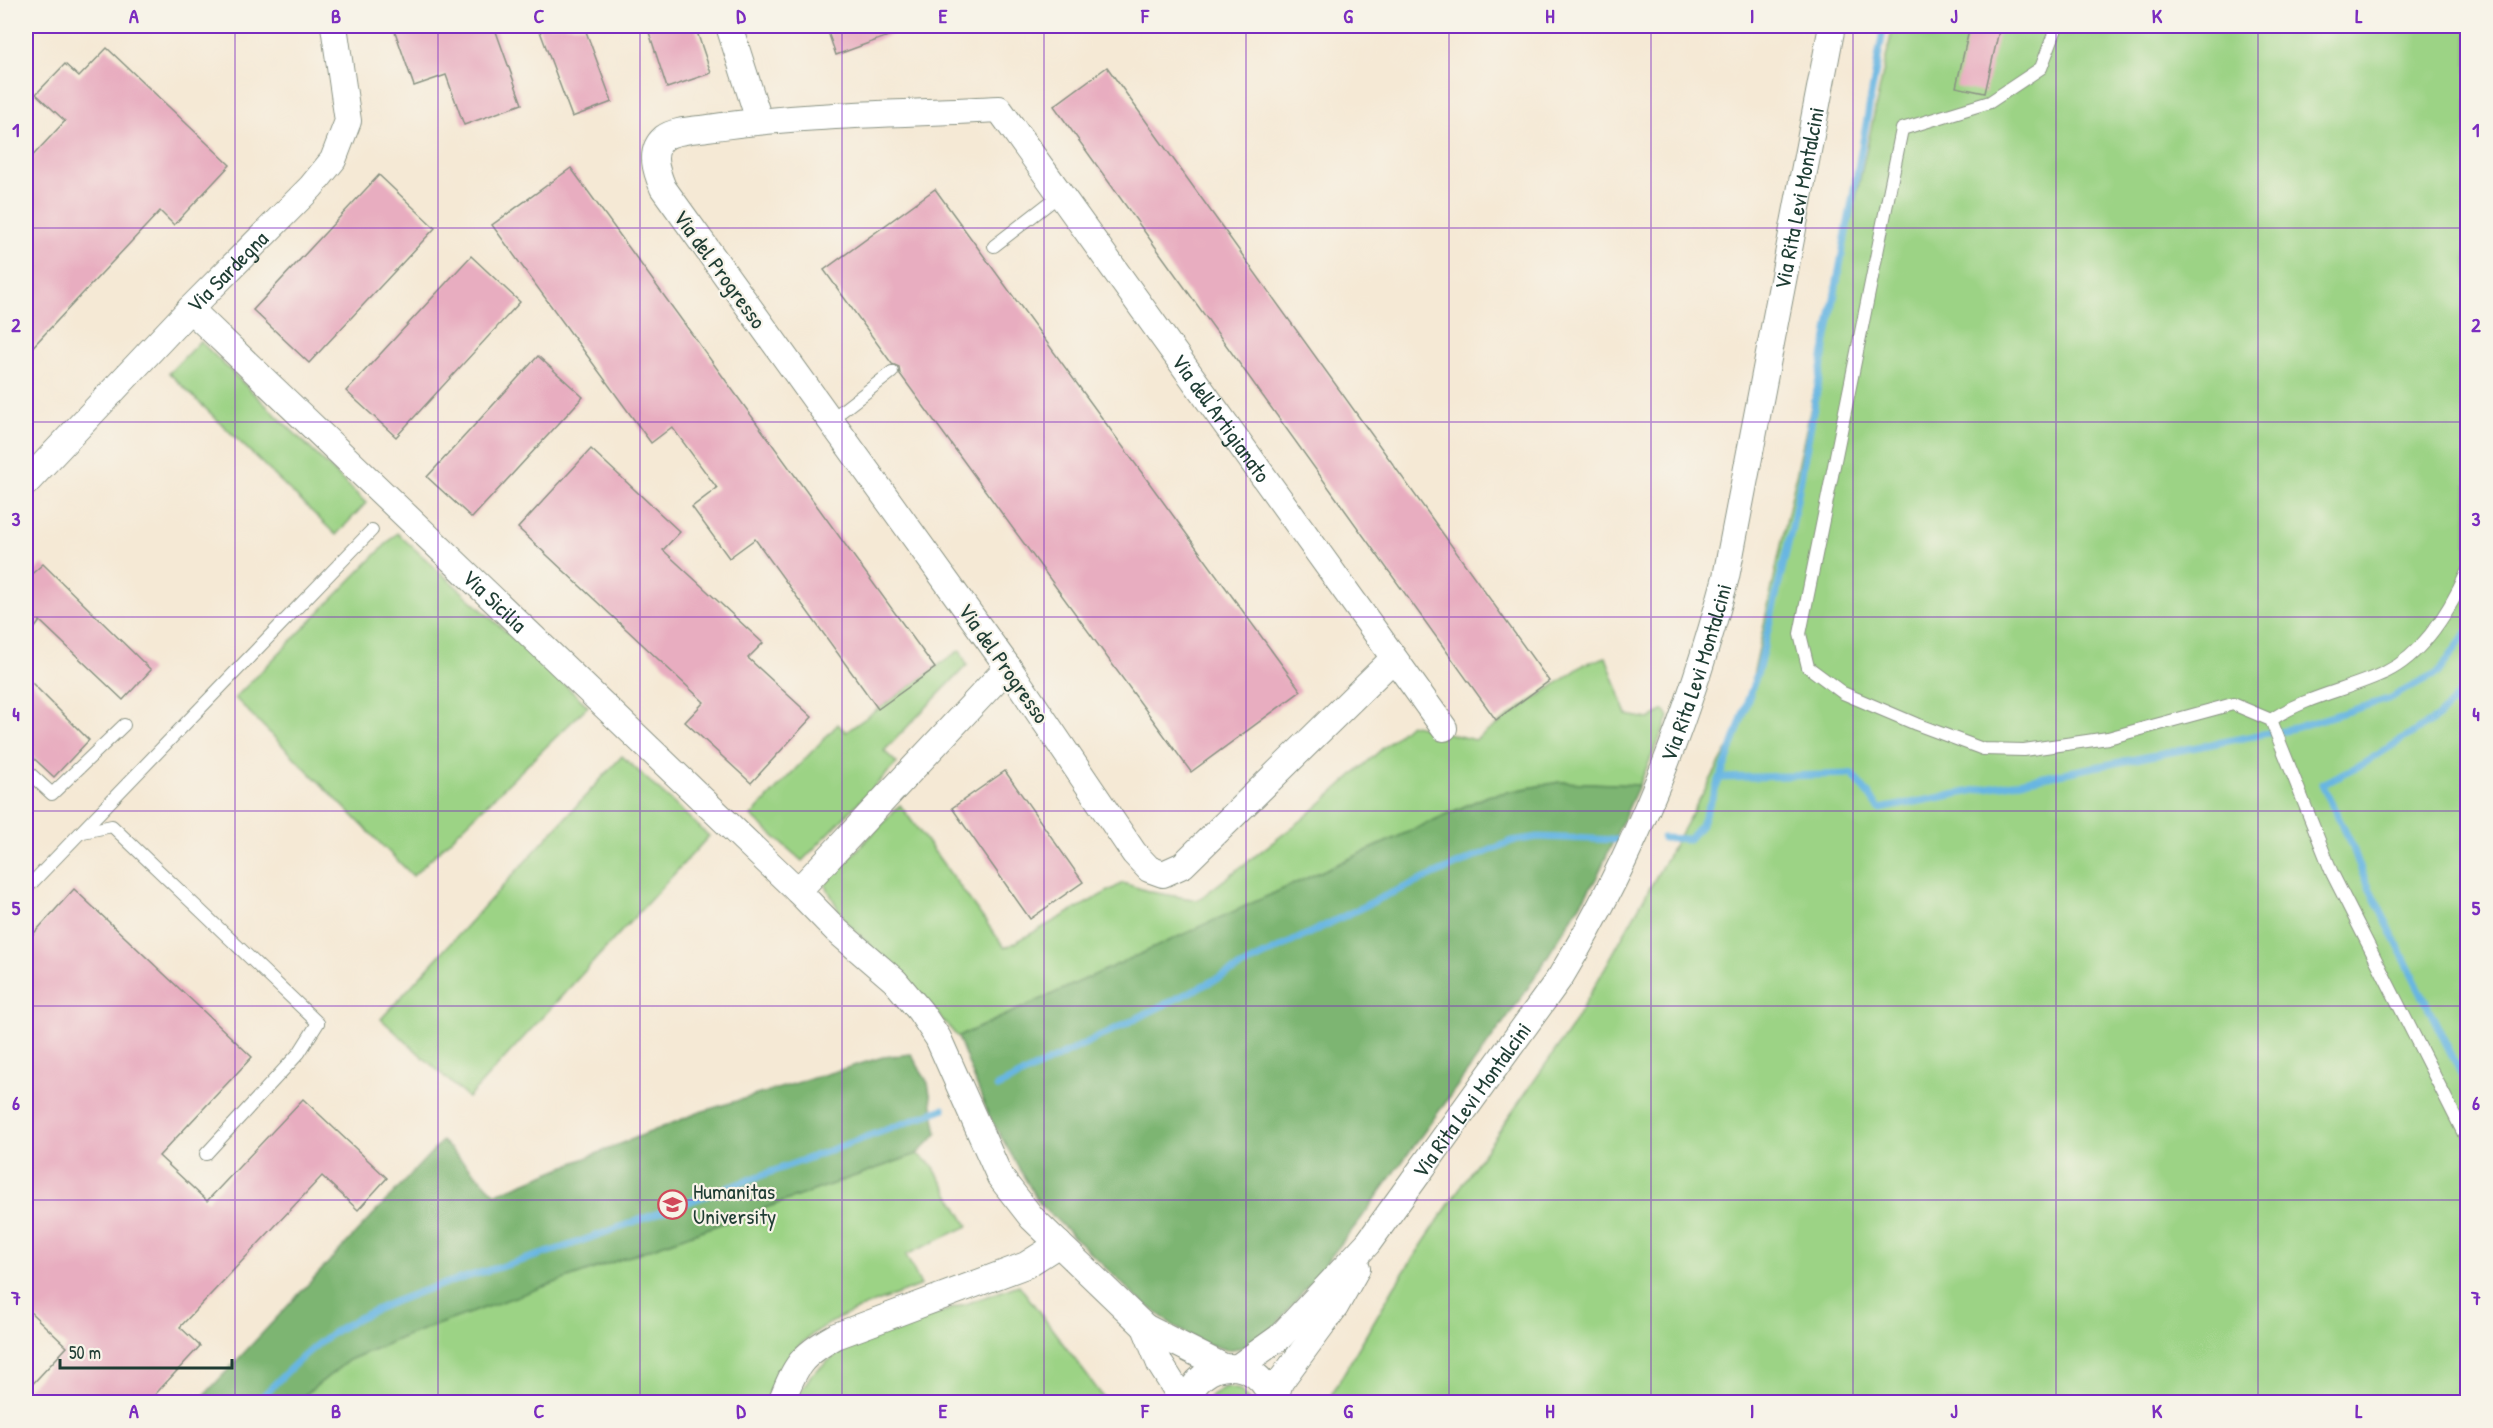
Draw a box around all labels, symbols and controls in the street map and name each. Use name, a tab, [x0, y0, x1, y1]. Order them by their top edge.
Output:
text: A	[129, 2, 139, 29]
text: B	[331, 2, 341, 29]
text: C	[534, 2, 545, 29]
text: D	[736, 2, 746, 29]
text: E	[939, 2, 948, 29]
text: F	[1140, 2, 1150, 29]
text: G	[1343, 2, 1353, 29]
text: H	[1545, 2, 1555, 29]
text: I	[1750, 2, 1754, 29]
text: J	[1950, 2, 1958, 29]
text: K	[2152, 2, 2163, 29]
text: L	[2355, 2, 2363, 29]
street label: Via Rita Levi Montalcini	[1767, 104, 1831, 292]
text: 1	[12, 116, 20, 143]
text: 1	[2472, 116, 2480, 143]
street label: Via del Progresso	[667, 204, 773, 335]
street label: Via Sardegna	[180, 224, 275, 319]
text: 2	[11, 311, 21, 338]
text: 2	[2471, 311, 2481, 338]
street label: Via dell'Artigianato	[1165, 348, 1278, 488]
text: 3	[12, 505, 21, 532]
text: 3	[2472, 505, 2481, 532]
street label: Via Sicilia	[456, 563, 534, 639]
street label: Via Rita Levi Montalcini	[1653, 580, 1739, 766]
street label: Via del Progresso	[952, 597, 1057, 729]
text: 4	[12, 700, 20, 727]
text: 4	[2472, 700, 2480, 727]
text: 5	[12, 894, 21, 921]
text: 5	[2472, 894, 2481, 921]
street label: Via Rita Levi Montalcini	[1405, 1016, 1538, 1184]
text: 6	[12, 1089, 20, 1116]
text: 6	[2472, 1089, 2480, 1116]
place label: Humanitas University	[693, 1176, 776, 1231]
school or university icon: Humanitas University	[656, 1188, 688, 1220]
text: 7	[10, 1284, 21, 1311]
text: 7	[2470, 1284, 2481, 1311]
scale bar	[60, 1332, 232, 1370]
text: 50 m	[69, 1340, 101, 1365]
text: A	[129, 1397, 139, 1424]
text: B	[331, 1397, 341, 1424]
text: C	[534, 1397, 545, 1424]
text: D	[736, 1397, 746, 1424]
text: E	[939, 1397, 948, 1424]
text: F	[1140, 1397, 1150, 1424]
text: G	[1343, 1397, 1353, 1424]
text: H	[1545, 1397, 1555, 1424]
text: I	[1750, 1397, 1754, 1424]
text: J	[1950, 1397, 1958, 1424]
text: K	[2152, 1397, 2163, 1424]
text: L	[2355, 1397, 2363, 1424]

